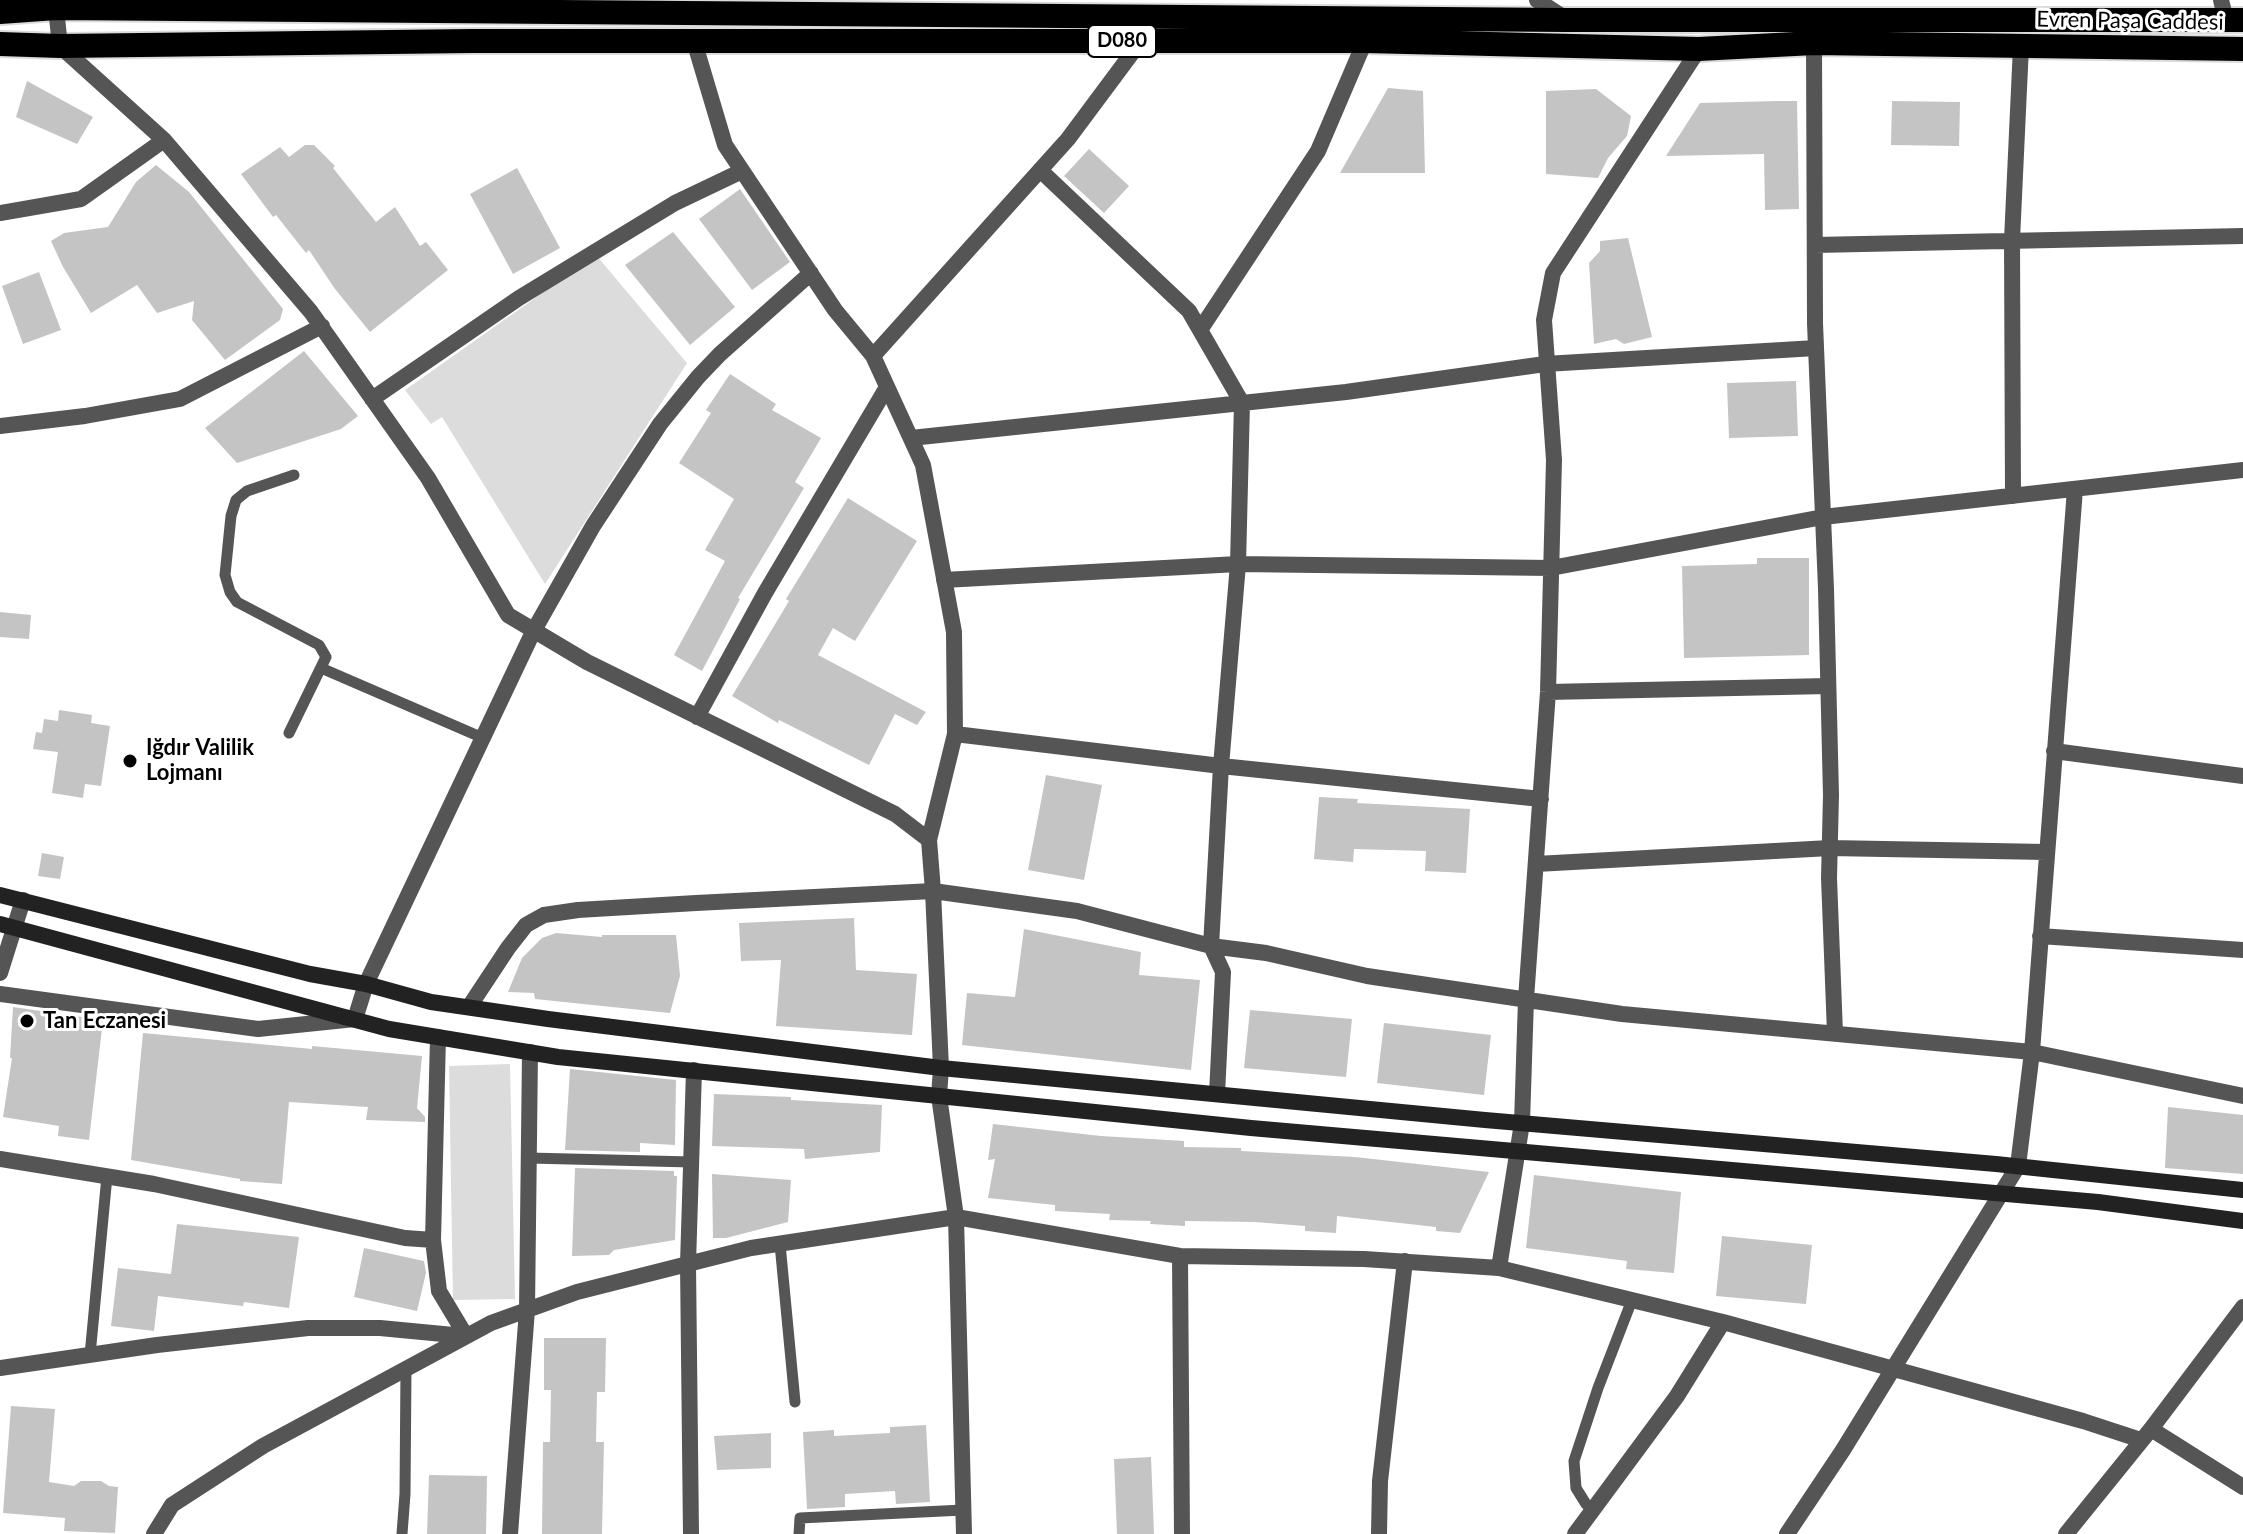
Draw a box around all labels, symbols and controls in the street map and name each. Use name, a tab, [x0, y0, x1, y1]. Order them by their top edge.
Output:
street label: Evren Paşa Caddesi	[2036, 6, 2224, 36]
road number: D080	[1088, 25, 1156, 57]
place label: Iğdır Valilik Lojmanı	[146, 735, 254, 786]
marker: Iğdır Valilik Lojmanı	[121, 752, 139, 770]
place label: Tan Eczanesi	[43, 1008, 166, 1034]
marker: Tan Eczanesi	[18, 1012, 36, 1030]

